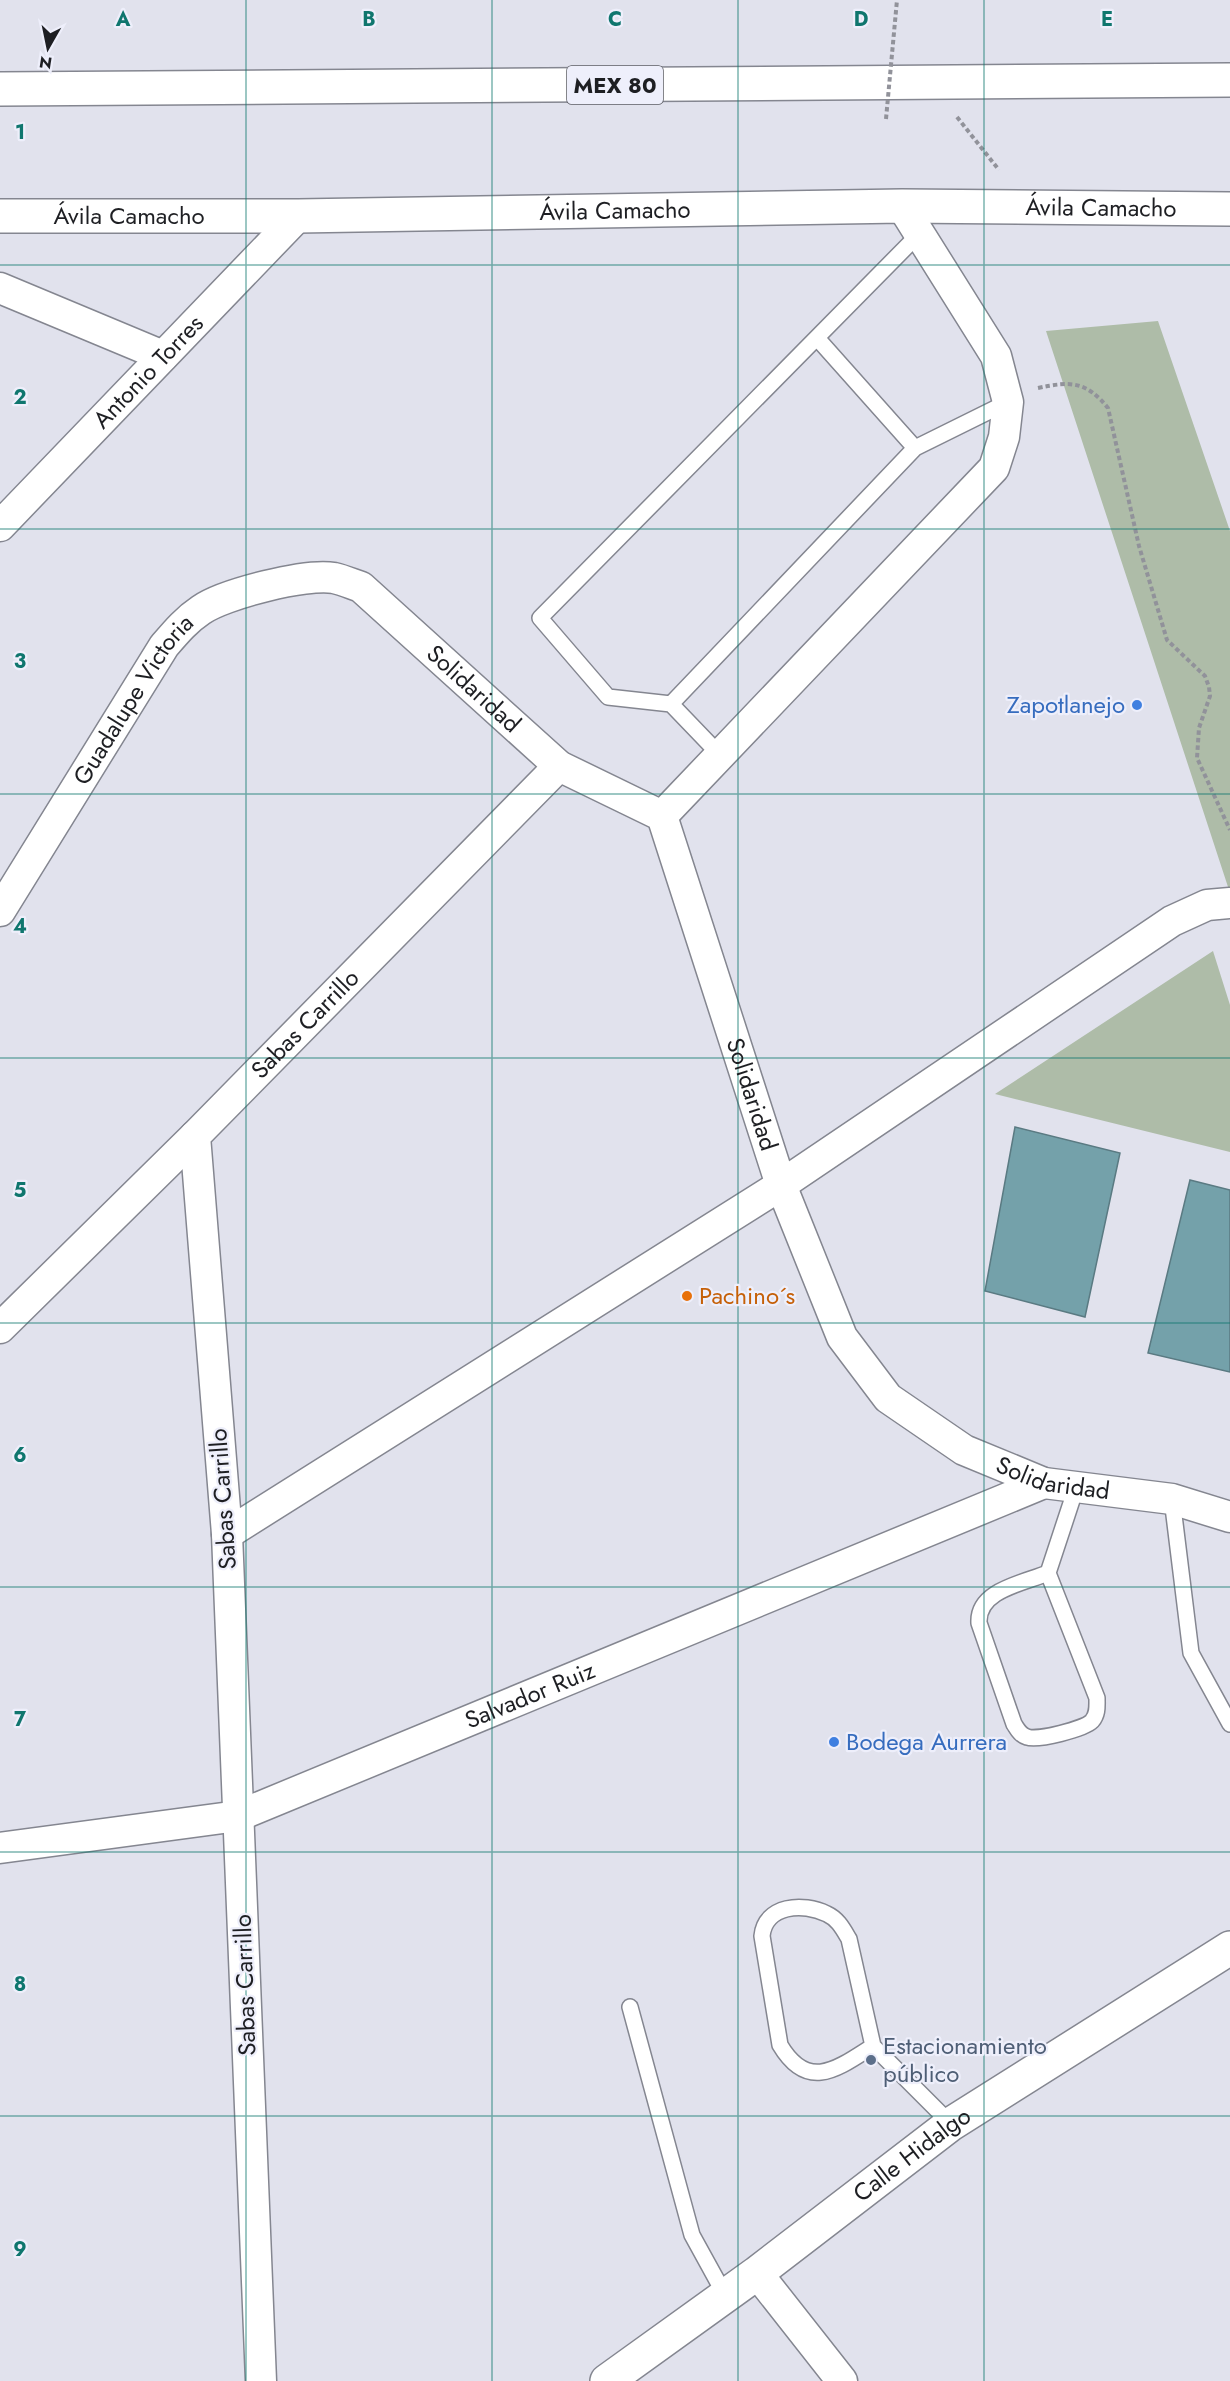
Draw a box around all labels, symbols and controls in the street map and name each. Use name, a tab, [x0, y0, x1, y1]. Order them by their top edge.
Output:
text: A	[115, 5, 131, 34]
text: B	[362, 5, 376, 34]
text: C	[608, 5, 622, 34]
text: D	[854, 5, 868, 34]
text: E	[1101, 5, 1113, 34]
north arrow	[18, 18, 78, 78]
text: N	[38, 50, 54, 75]
road number: MEX 80	[567, 66, 663, 104]
text: 1	[15, 118, 25, 147]
street label: Ávila Camacho	[1025, 189, 1177, 226]
street label: Ávila Camacho	[539, 192, 691, 229]
street label: Ávila Camacho	[53, 198, 205, 233]
street label: Antonio Torres	[85, 306, 211, 436]
text: 2	[13, 383, 27, 412]
street label: Guadalupe Victoria	[64, 606, 201, 791]
street label: Solidaridad	[419, 636, 529, 740]
text: 3	[14, 647, 26, 676]
place label: Zapotlanejo	[1007, 687, 1125, 722]
marker: Zapotlanejo	[1130, 698, 1144, 712]
text: 4	[13, 912, 27, 941]
street label: Sabas Carrillo	[243, 961, 367, 1086]
street label: Solidaridad	[718, 1033, 787, 1155]
text: 5	[14, 1176, 27, 1205]
place label: Pachino´s	[699, 1278, 795, 1313]
marker: Pachino´s	[680, 1289, 694, 1303]
street label: Sabas Carrillo	[200, 1427, 245, 1571]
text: 6	[13, 1441, 27, 1470]
street label: Solidaridad	[991, 1447, 1112, 1508]
street label: Salvador Ruiz	[459, 1652, 600, 1737]
text: 7	[14, 1705, 27, 1734]
place label: Bodega Aurrera	[846, 1724, 1007, 1759]
marker: Bodega Aurrera	[827, 1735, 841, 1749]
street label: Sabas Carrillo	[225, 1914, 264, 2056]
text: 8	[14, 1970, 26, 1999]
place label: Estacionamiento público	[883, 2028, 1047, 2091]
marker: Estacionamiento público	[864, 2053, 878, 2067]
street label: Calle Hidalgo	[845, 2098, 977, 2210]
text: 9	[13, 2235, 27, 2264]

